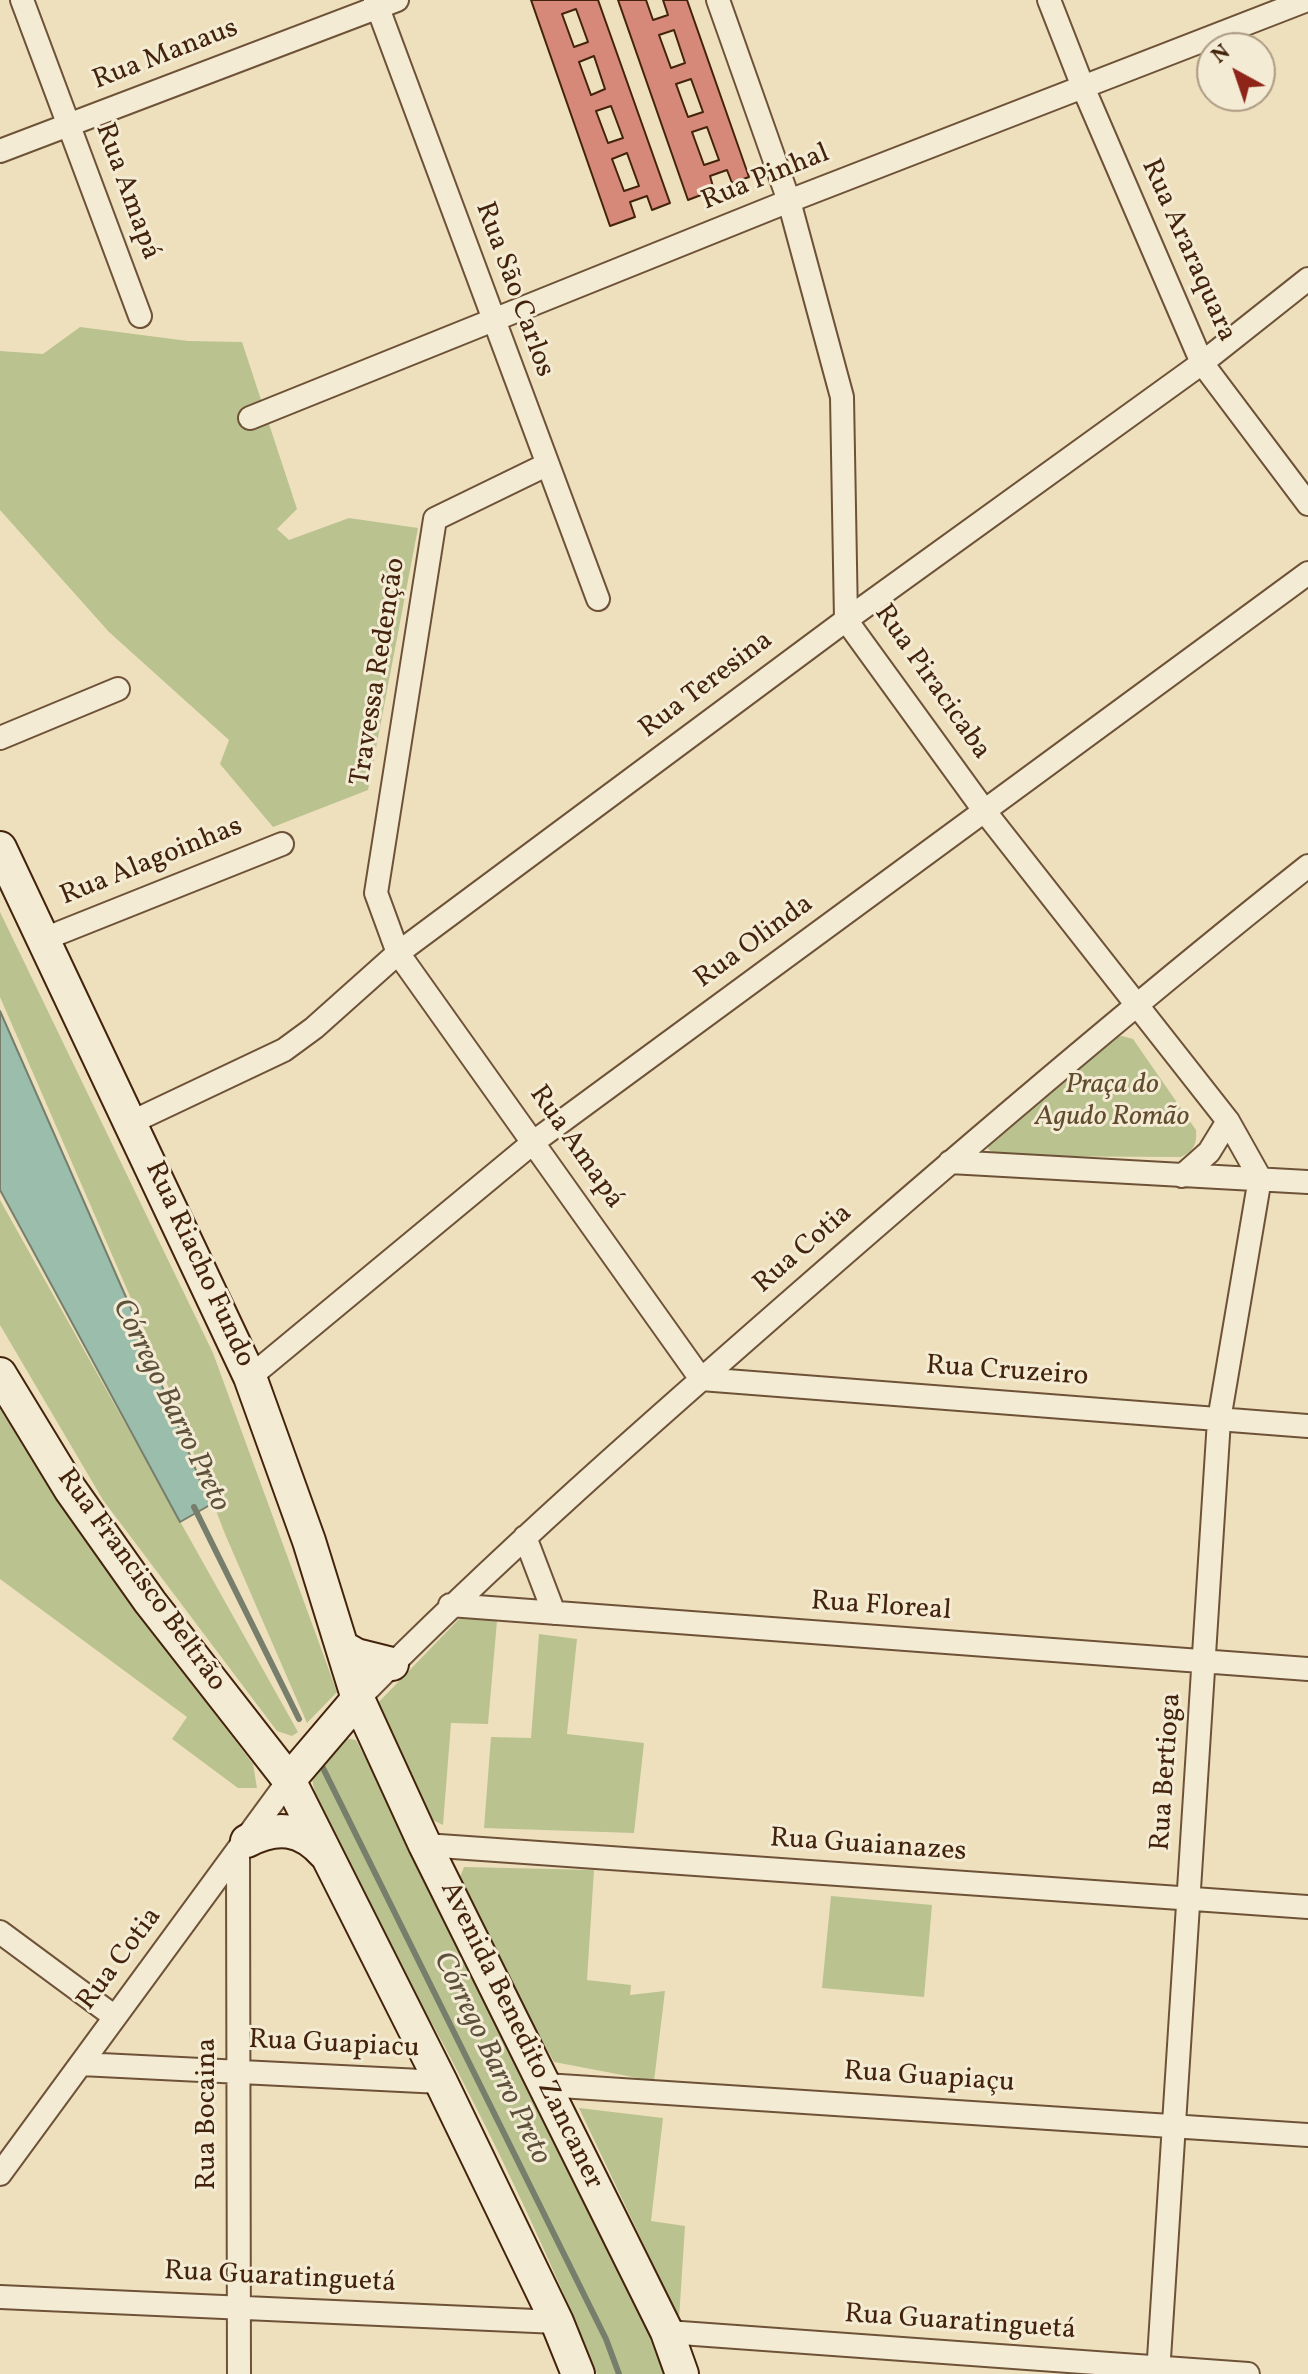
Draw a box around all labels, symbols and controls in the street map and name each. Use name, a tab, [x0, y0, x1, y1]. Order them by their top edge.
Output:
street label: Rua Manaus	[89, 13, 243, 99]
north arrow	[1196, 32, 1276, 112]
text: N	[1205, 38, 1238, 72]
street label: Rua Amapá	[86, 119, 166, 265]
street label: Rua Pinhal	[697, 138, 835, 220]
street label: Rua Araraquara	[1132, 155, 1242, 347]
street label: Rua São Carlos	[466, 198, 560, 382]
street label: Travessa Redenção	[345, 556, 415, 788]
street label: Rua Piracicaba	[865, 599, 997, 767]
street label: Rua Teresina	[634, 625, 780, 747]
street label: Rua Alagoinhas	[56, 811, 248, 915]
street label: Rua Olinda	[689, 889, 821, 997]
park label: Praça do Agudo Romão	[1035, 1070, 1189, 1136]
street label: Rua Amapá	[520, 1080, 630, 1216]
street label: Rua Riacho Fundo	[136, 1157, 260, 1373]
street label: Rua Cotia	[748, 1198, 860, 1302]
water label: Córrego Barro Preto	[102, 1294, 236, 1518]
street label: Rua Cruzeiro	[925, 1351, 1089, 1395]
street label: Rua Francisco Beltrão	[48, 1463, 232, 1699]
street label: Rua Floreal	[810, 1586, 952, 1630]
street label: Rua Bertioga	[1146, 1692, 1190, 1852]
street label: Rua Guaianazes	[769, 1823, 967, 1871]
street label: Avenida Benedito Zancaner	[431, 1877, 609, 2195]
street label: Rua Cotia	[72, 1902, 170, 2018]
water label: Córrego Barro Preto	[423, 1947, 557, 2171]
street label: Rua Guapiacu	[248, 2025, 420, 2067]
street label: Rua Bocaina	[192, 2038, 226, 2190]
street label: Rua Guapiaçu	[842, 2056, 1016, 2102]
street label: Rua Guaratinguetá	[163, 2256, 397, 2302]
street label: Rua Guaratinguetá	[843, 2299, 1077, 2349]

